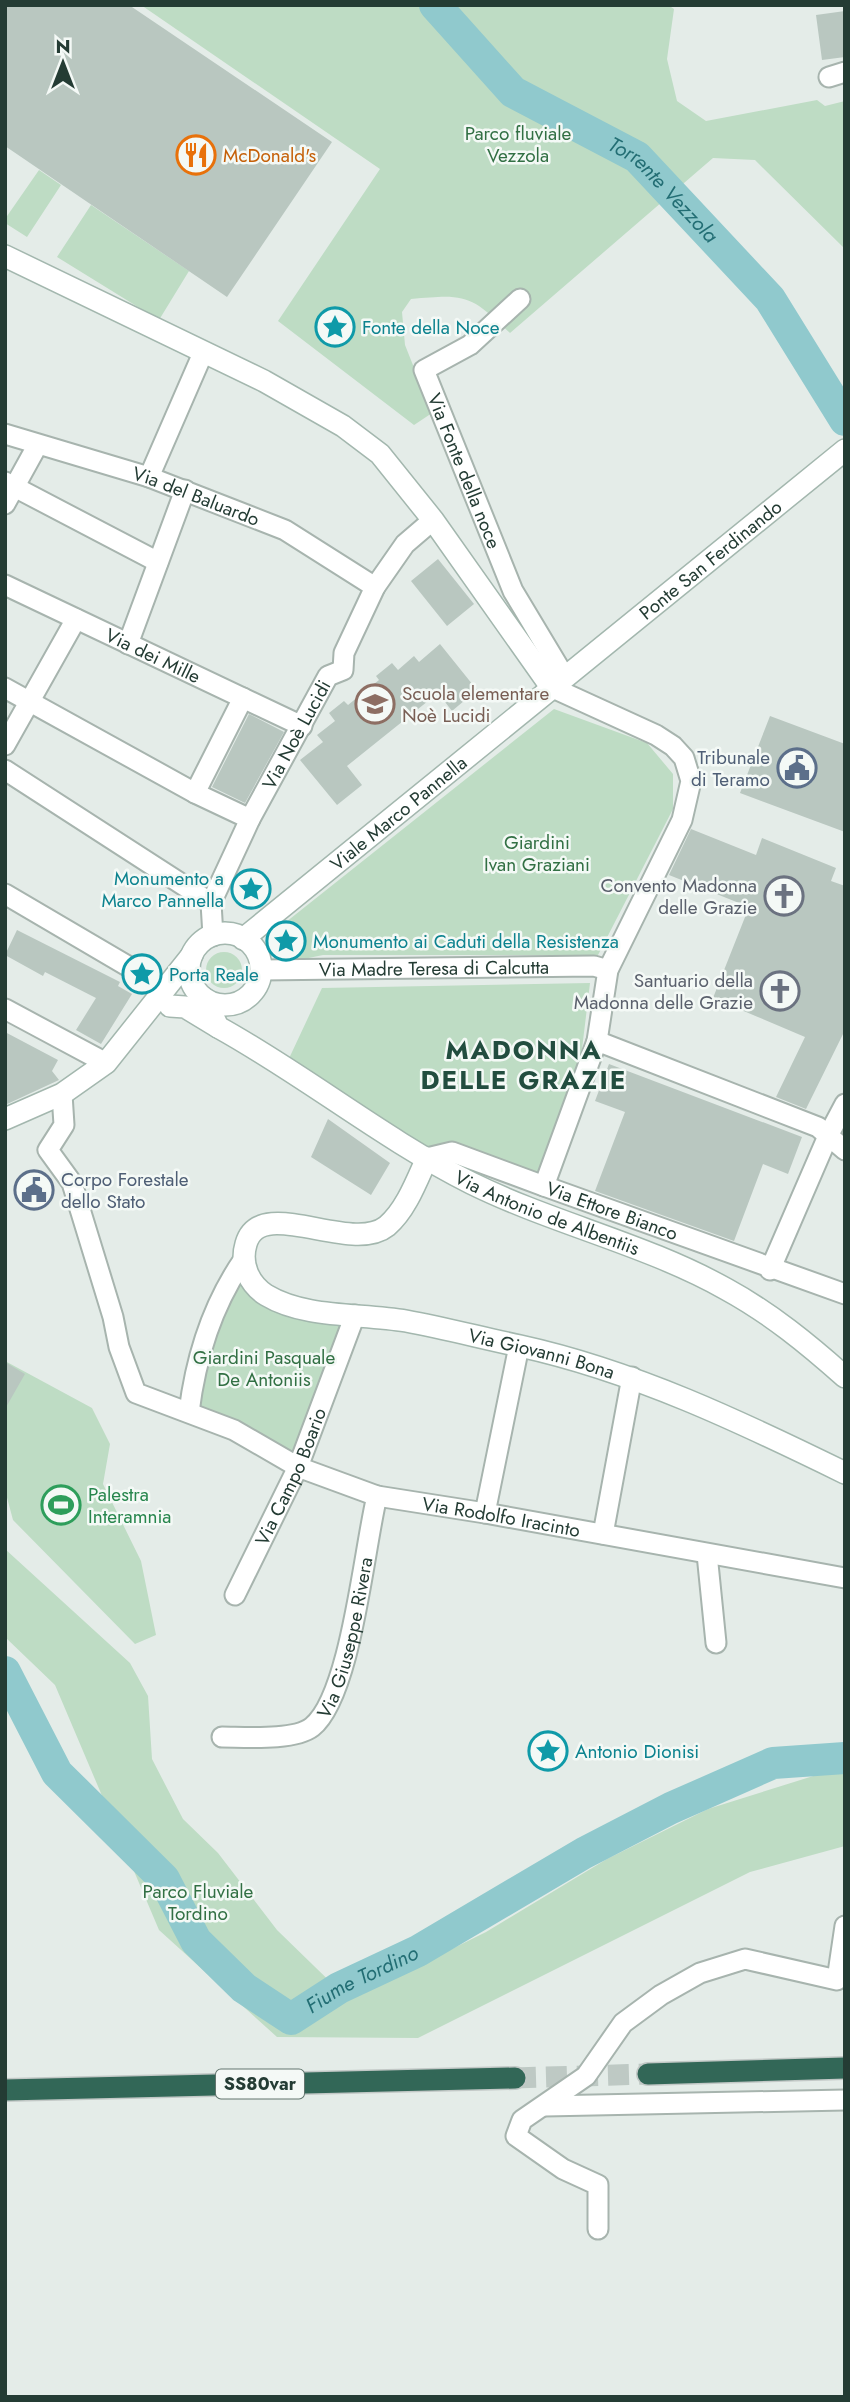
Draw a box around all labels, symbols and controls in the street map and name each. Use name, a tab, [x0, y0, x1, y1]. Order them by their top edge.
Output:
north arrow	[28, 28, 98, 98]
text: N	[55, 33, 71, 60]
park label: Parco fluviale Vezzola	[465, 120, 572, 169]
water label: Torrente Vezzola	[603, 129, 725, 250]
restaurant icon: McDonald's	[175, 134, 217, 176]
place label: McDonald's	[223, 142, 317, 169]
place icon: Fonte della Noce	[314, 306, 356, 348]
place label: Fonte della Noce	[362, 314, 500, 341]
street label: Via Fonte della noce	[421, 389, 508, 553]
street label: Via del Baluardo	[129, 460, 263, 533]
street label: Ponte San Ferdinando	[633, 494, 788, 626]
street label: Via dei Mille	[101, 622, 205, 690]
street label: Via Noè Lucidi	[256, 675, 337, 794]
place label: Scuola elementare Noè Lucidi	[402, 680, 550, 729]
school or university icon: Scuola elementare Noè Lucidi	[354, 683, 396, 725]
place label: Tribunale di Teramo	[691, 744, 770, 793]
public building icon: Tribunale di Teramo	[776, 747, 818, 789]
street label: Viale Marco Pannella	[324, 750, 473, 877]
park label: Giardini Ivan Graziani	[484, 829, 590, 878]
place label: Monumento a Marco Pannella	[101, 865, 224, 914]
place icon: Monumento a Marco Pannella	[230, 868, 272, 910]
place label: Convento Madonna delle Grazie	[600, 872, 757, 921]
church icon: Convento Madonna delle Grazie	[763, 875, 805, 917]
place icon: Monumento ai Caduti della Resistenza	[265, 920, 307, 962]
place label: Monumento ai Caduti della Resistenza	[313, 928, 619, 955]
place icon: Porta Reale	[121, 953, 163, 995]
street label: Via Madre Teresa di Calcutta	[319, 954, 549, 983]
place label: Porta Reale	[169, 961, 259, 988]
place label: Santuario della Madonna delle Grazie	[574, 967, 753, 1016]
church icon: Santuario della Madonna delle Grazie	[759, 970, 801, 1012]
district label: MADONNA DELLE GRAZIE	[421, 1031, 627, 1099]
street label: Via Antonio de Albentiis	[450, 1164, 644, 1262]
place label: Corpo Forestale dello Stato	[61, 1166, 189, 1215]
public building icon: Corpo Forestale dello Stato	[13, 1169, 55, 1211]
street label: Via Ettore Bianco	[542, 1175, 682, 1247]
street label: Via Giovanni Bona	[466, 1322, 618, 1386]
park label: Giardini Pasquale De Antoniis	[193, 1344, 335, 1393]
street label: Via Campo Boario	[248, 1404, 333, 1550]
place label: Palestra Interamnia	[88, 1481, 172, 1530]
sports icon: Palestra Interamnia	[40, 1484, 82, 1526]
street label: Via Rodolfo Iracinto	[420, 1490, 582, 1544]
street label: Via Giuseppe Rivera	[311, 1555, 379, 1724]
place icon: Antonio Dionisi	[527, 1730, 569, 1772]
place label: Antonio Dionisi	[575, 1738, 699, 1765]
park label: Parco Fluviale Tordino	[143, 1878, 254, 1927]
water label: Fiume Tordino	[300, 1938, 423, 2021]
road number: SS80var	[216, 2070, 304, 2098]

